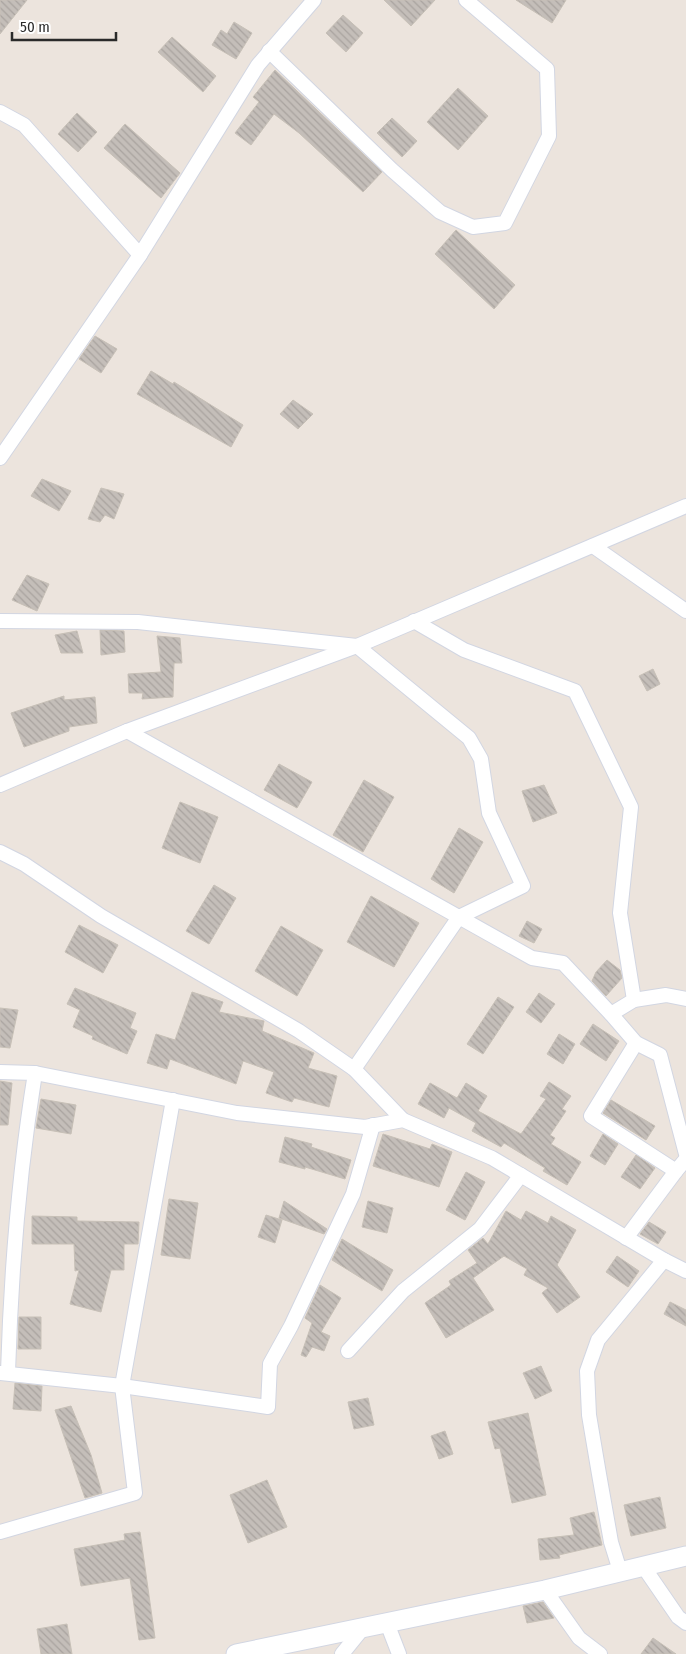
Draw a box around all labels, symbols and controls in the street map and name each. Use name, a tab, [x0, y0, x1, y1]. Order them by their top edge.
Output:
scale bar	[12, 10, 116, 42]
text: 50 m	[20, 18, 50, 36]

